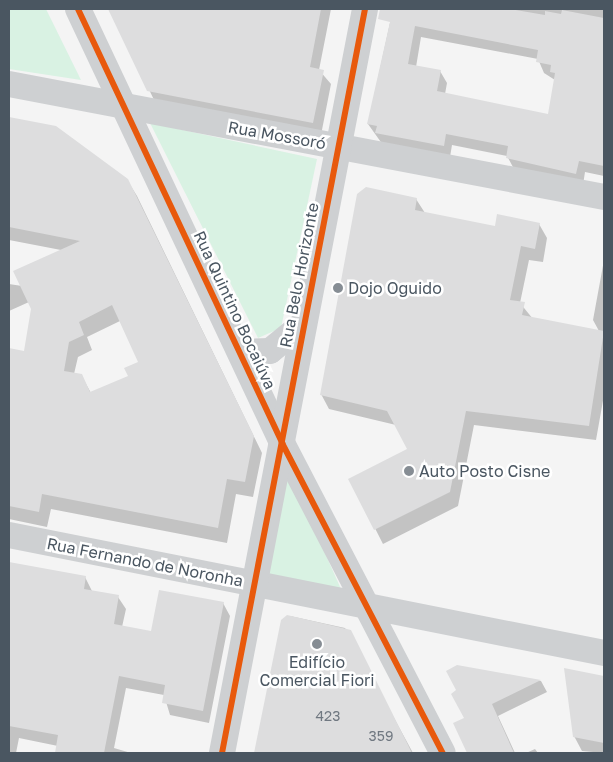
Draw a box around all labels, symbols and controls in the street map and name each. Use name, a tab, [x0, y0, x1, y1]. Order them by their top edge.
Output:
street label: Rua Mossoró	[227, 117, 327, 153]
street label: Rua Belo Horizonte	[276, 201, 322, 349]
street label: Rua Quintino Bocaiúva	[190, 228, 280, 392]
place label: Dojo Oguido	[348, 278, 442, 298]
marker: Dojo Oguido	[332, 282, 344, 294]
place label: Auto Posto Cisne	[419, 461, 550, 481]
marker: Auto Posto Cisne	[403, 465, 415, 477]
street label: Rua Fernando de Noronha	[45, 534, 245, 590]
marker: Edifício Comercial Fiori	[311, 638, 323, 650]
place label: Edifício Comercial Fiori	[259, 652, 375, 690]
house number: 423	[316, 708, 340, 724]
house number: 359	[369, 728, 393, 744]

